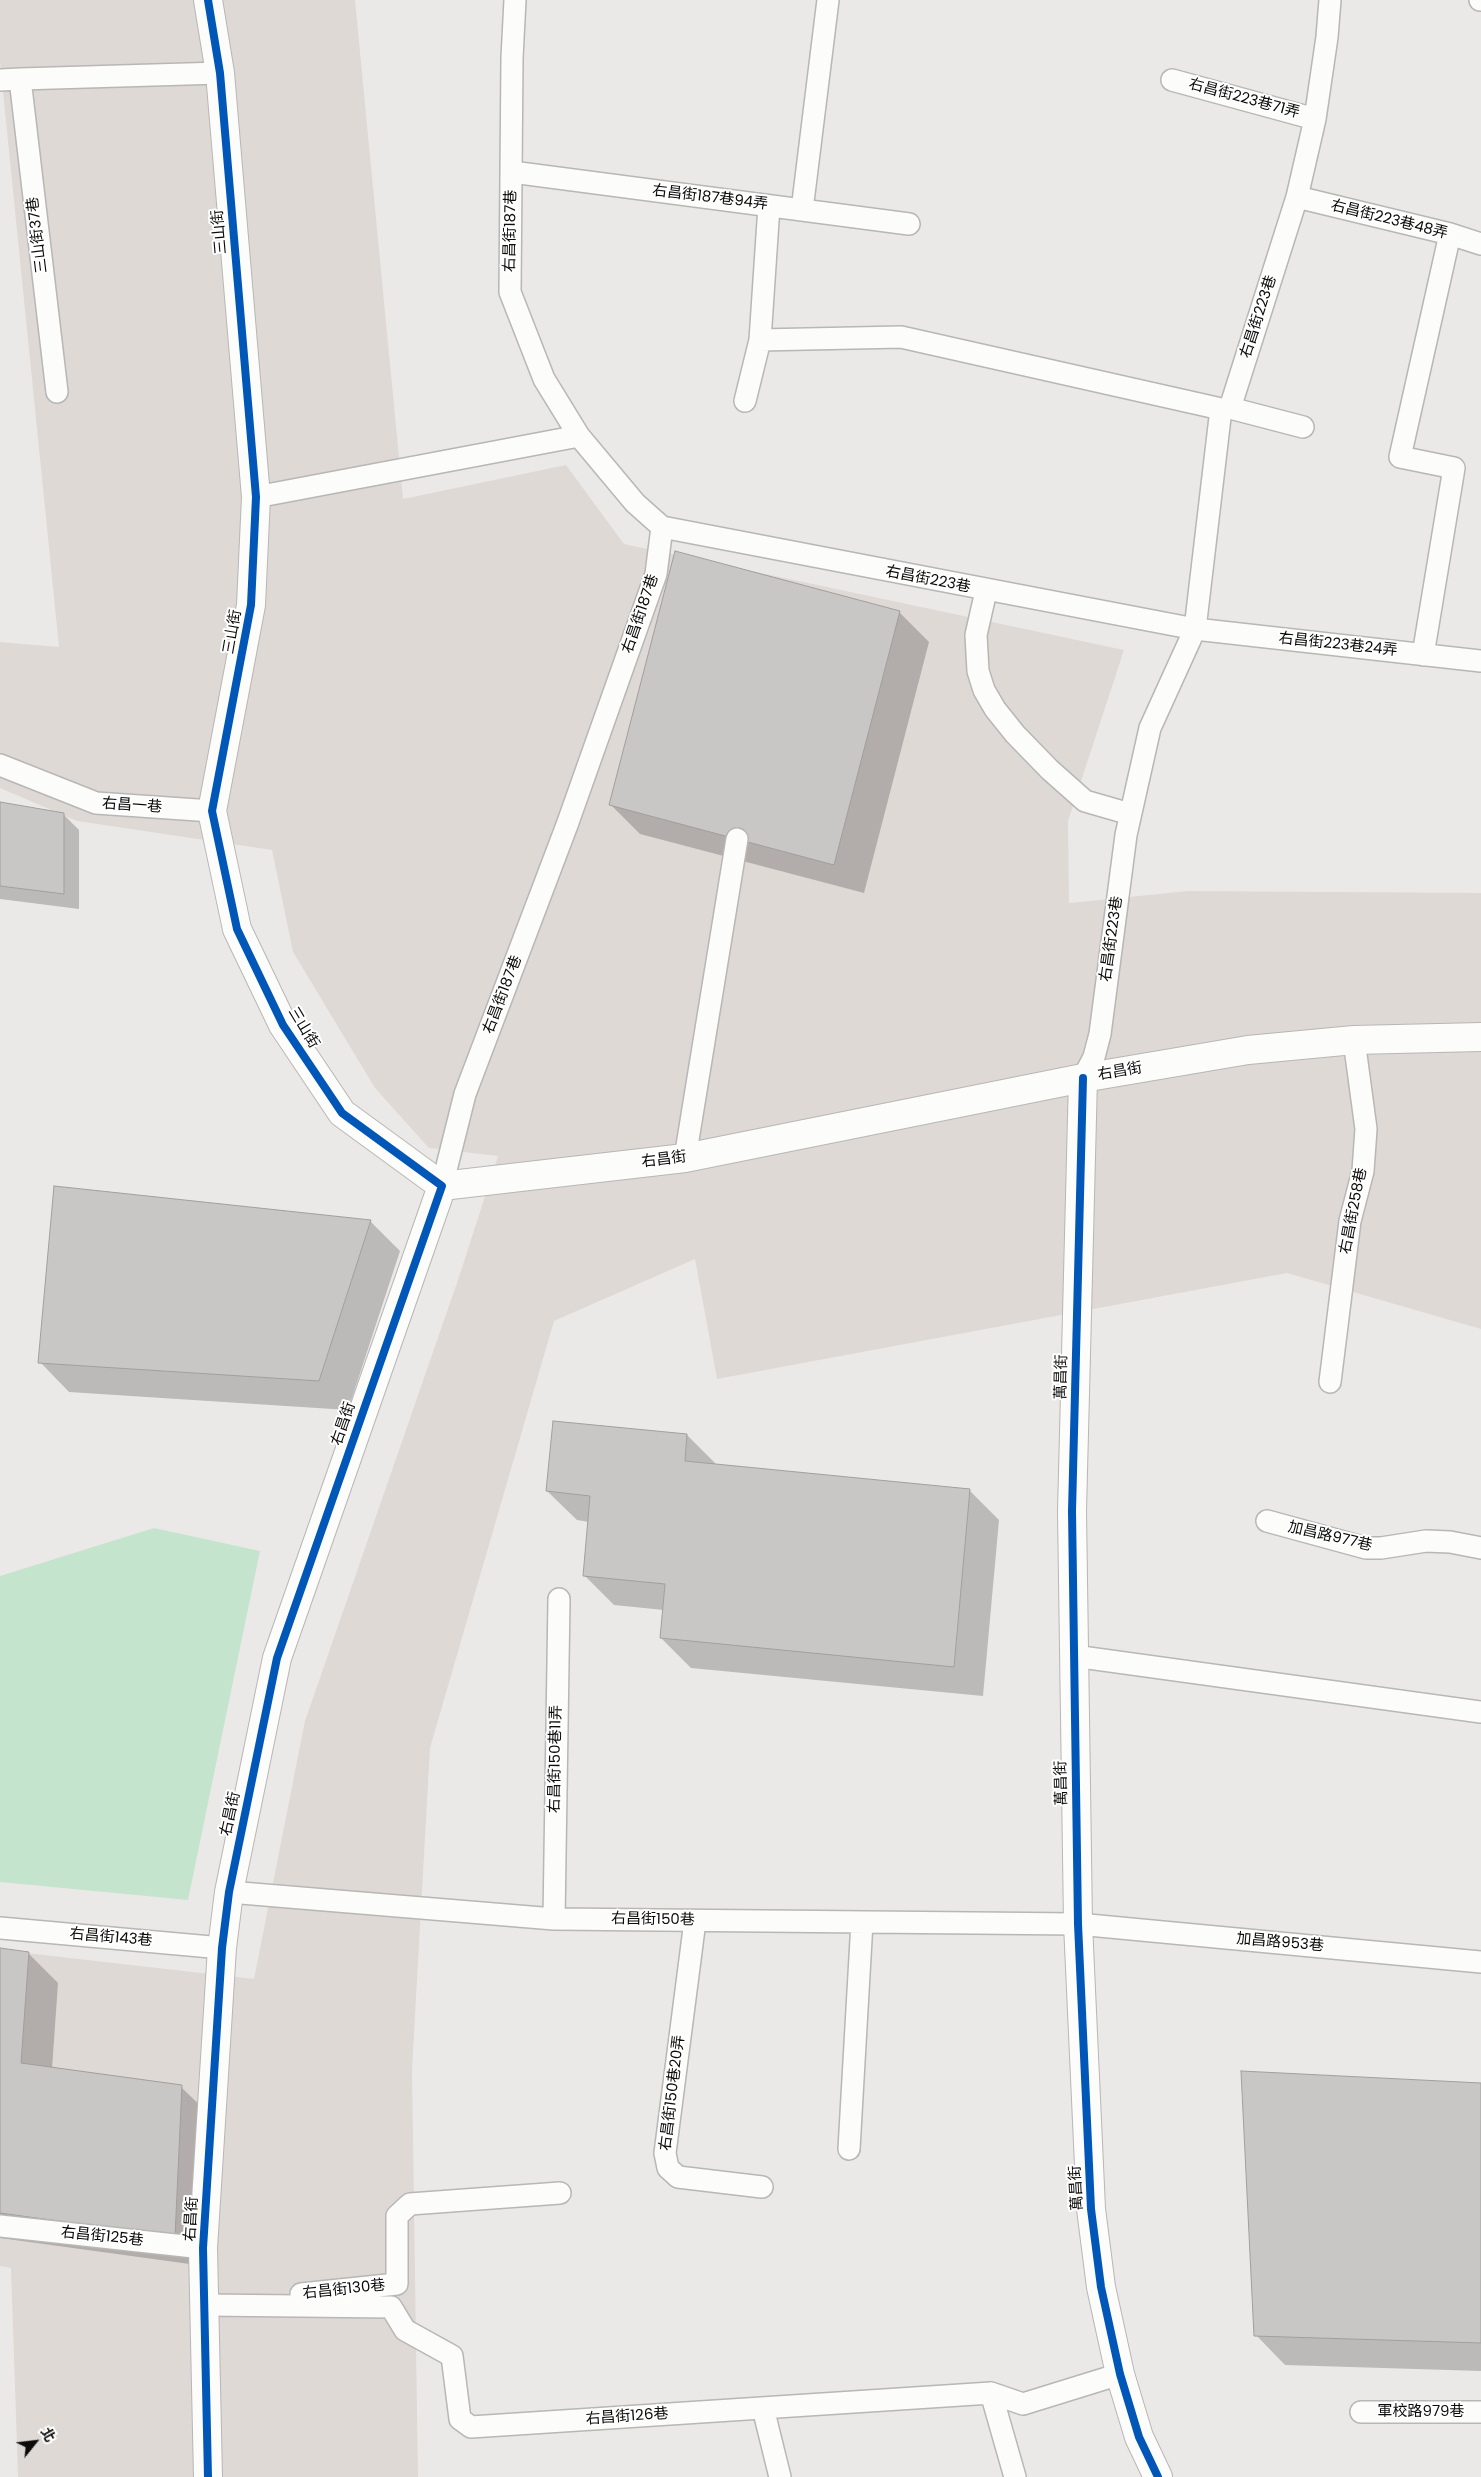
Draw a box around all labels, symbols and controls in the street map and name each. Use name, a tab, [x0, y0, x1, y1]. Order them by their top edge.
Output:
street label: 右昌街223巷71弄	[1187, 76, 1301, 122]
street label: 右昌街187巷94弄	[651, 182, 769, 214]
street label: 右昌街187巷	[501, 190, 521, 272]
street label: 三山街37巷	[24, 196, 52, 274]
street label: 右昌街223巷48弄	[1329, 197, 1449, 243]
street label: 三山街	[209, 209, 231, 255]
street label: 右昌街223巷	[1237, 273, 1281, 361]
street label: 右昌街223巷	[884, 563, 972, 597]
street label: 右昌街187巷	[619, 572, 663, 656]
street label: 三山街	[220, 608, 246, 656]
street label: 右昌街223巷24弄	[1278, 630, 1398, 660]
street label: 右昌一巷	[101, 795, 163, 817]
street label: 右昌街223巷	[1097, 895, 1127, 983]
street label: 右昌街187巷	[480, 953, 526, 1037]
street label: 三山街	[284, 1004, 322, 1052]
street label: 右昌街	[1096, 1059, 1144, 1085]
street label: 右昌街	[641, 1148, 687, 1172]
street label: 右昌街258巷	[1337, 1166, 1371, 1256]
street label: 萬昌街	[1053, 1354, 1071, 1400]
street label: 右昌街	[328, 1400, 360, 1448]
street label: 加昌路977巷	[1286, 1519, 1374, 1555]
street label: 右昌街150巷11弄	[546, 1705, 566, 1813]
street label: 萬昌街	[1053, 1760, 1071, 1806]
street label: 右昌街	[218, 1790, 244, 1838]
street label: 右昌街150巷	[611, 1910, 695, 1930]
street label: 右昌街143巷	[69, 1925, 153, 1951]
street label: 加昌路953巷	[1236, 1930, 1324, 1956]
street label: 右昌街150巷20弄	[657, 2034, 689, 2152]
street label: 萬昌街	[1067, 2165, 1087, 2211]
street label: 右昌街	[182, 2196, 202, 2242]
street label: 右昌街125巷	[60, 2224, 144, 2250]
street label: 右昌街130巷	[302, 2277, 386, 2303]
street label: 軍校路979巷	[1377, 2403, 1465, 2421]
street label: 右昌街126巷	[585, 2405, 669, 2429]
north arrow	[10, 2417, 60, 2467]
text: 北	[36, 2424, 60, 2446]

